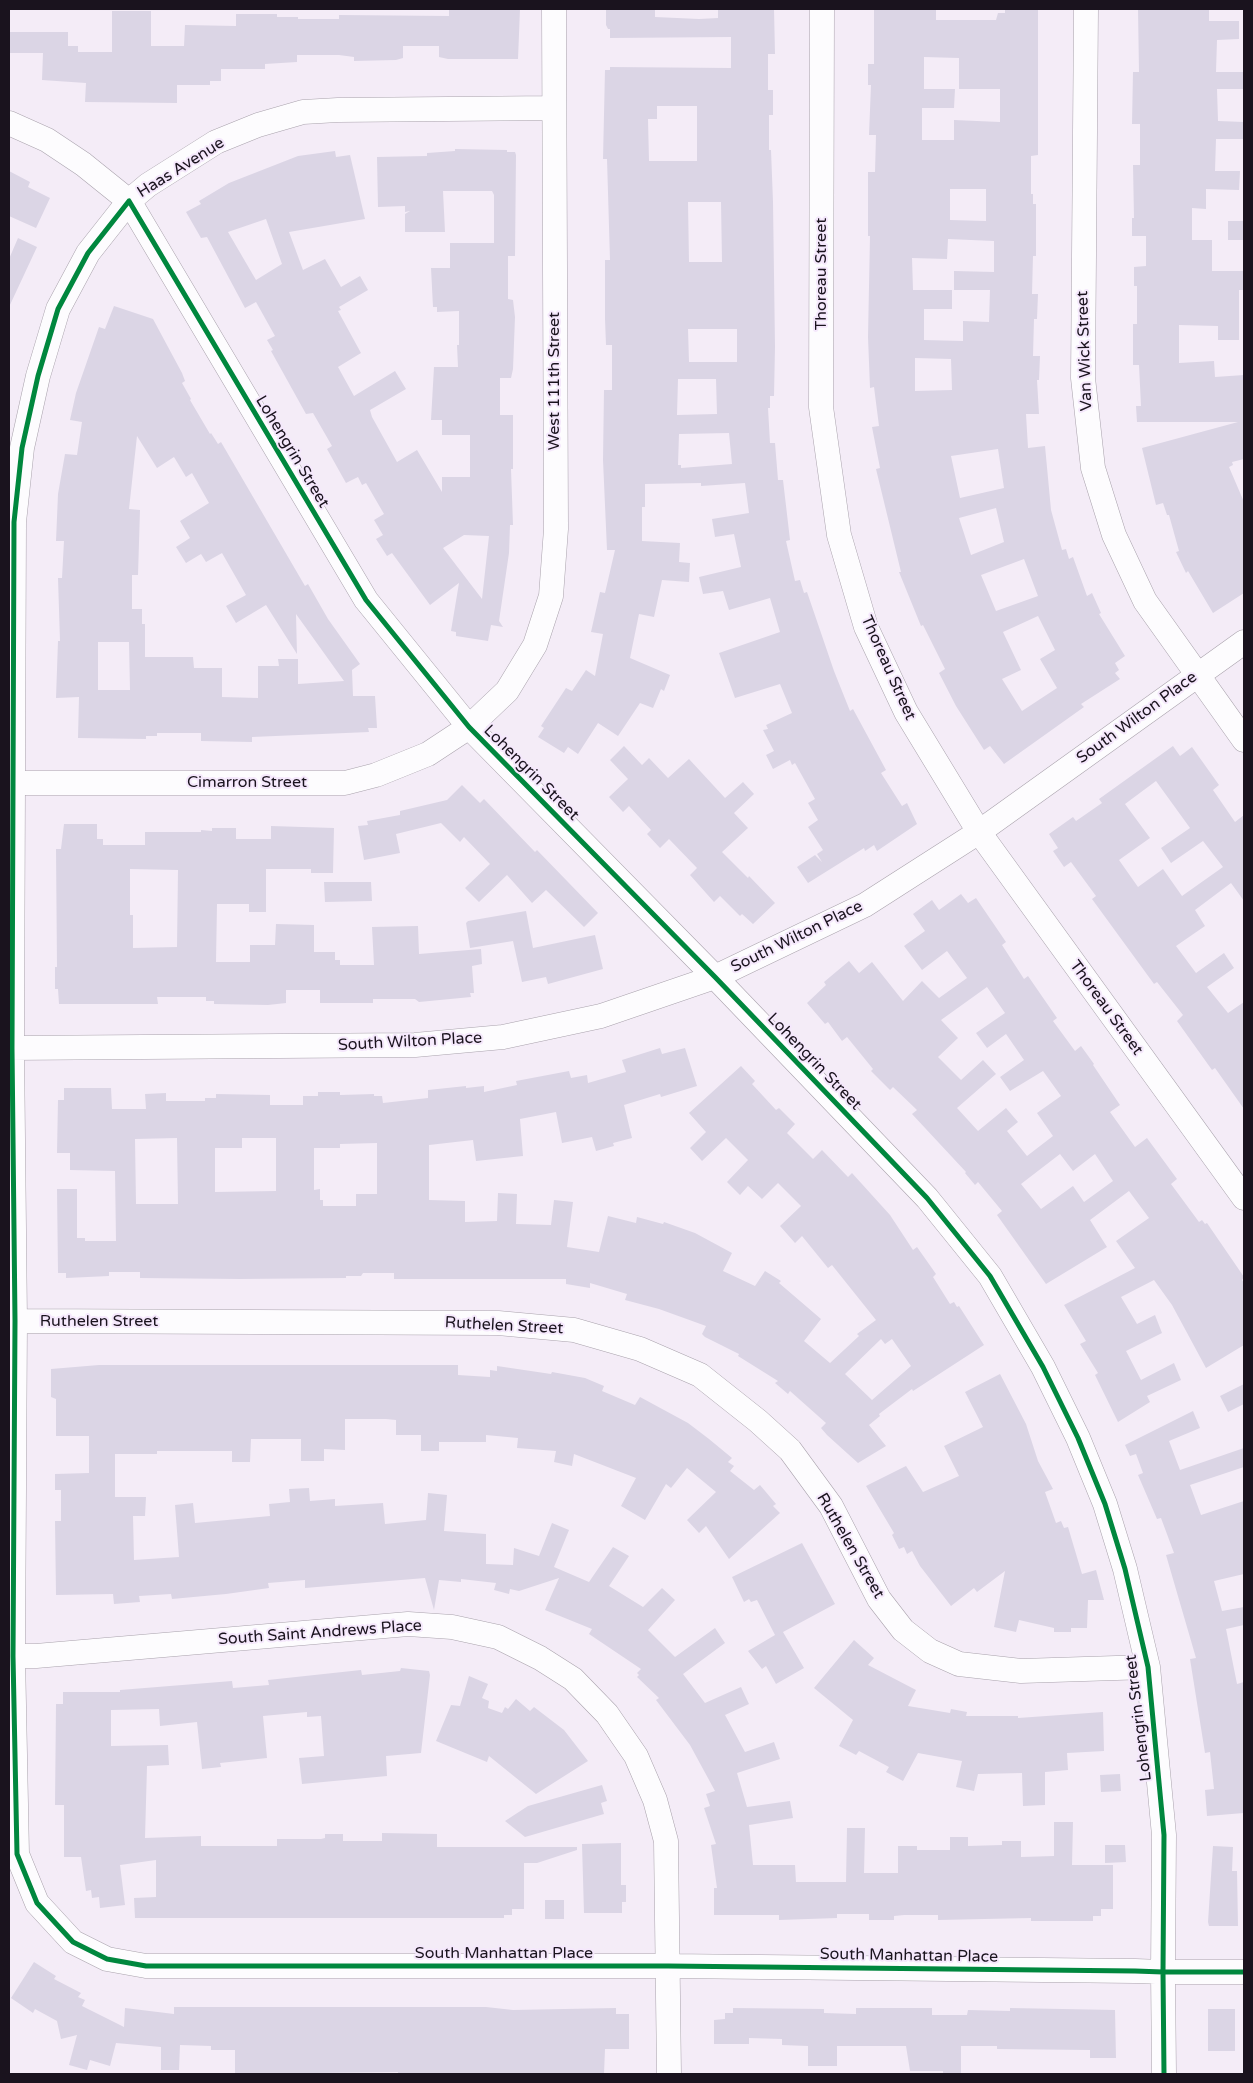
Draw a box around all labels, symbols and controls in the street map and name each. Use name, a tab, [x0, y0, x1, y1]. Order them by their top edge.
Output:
street label: Haas Avenue	[134, 134, 228, 202]
street label: Thoreau Street	[812, 218, 832, 330]
street label: Van Wick Street	[1073, 291, 1097, 411]
street label: West 111th Street	[545, 312, 565, 450]
street label: Lohengrin Street	[251, 392, 333, 512]
street label: Thoreau Street	[856, 613, 920, 723]
street label: South Wilton Place	[1073, 668, 1201, 768]
street label: Lohengrin Street	[479, 721, 583, 825]
street label: Cimarron Street	[187, 773, 307, 793]
street label: South Wilton Place	[728, 897, 866, 977]
street label: Thoreau Street	[1065, 957, 1147, 1059]
street label: Lohengrin Street	[763, 1010, 865, 1114]
street label: South Wilton Place	[338, 1029, 482, 1055]
street label: Ruthelen Street	[40, 1312, 158, 1332]
street label: Ruthelen Street	[444, 1313, 564, 1339]
street label: Ruthelen Street	[812, 1490, 888, 1602]
street label: South Saint Andrews Place	[217, 1616, 423, 1650]
street label: Lohengrin Street	[1122, 1654, 1156, 1782]
street label: South Manhattan Place	[415, 1944, 593, 1964]
street label: South Manhattan Place	[820, 1945, 998, 1967]

